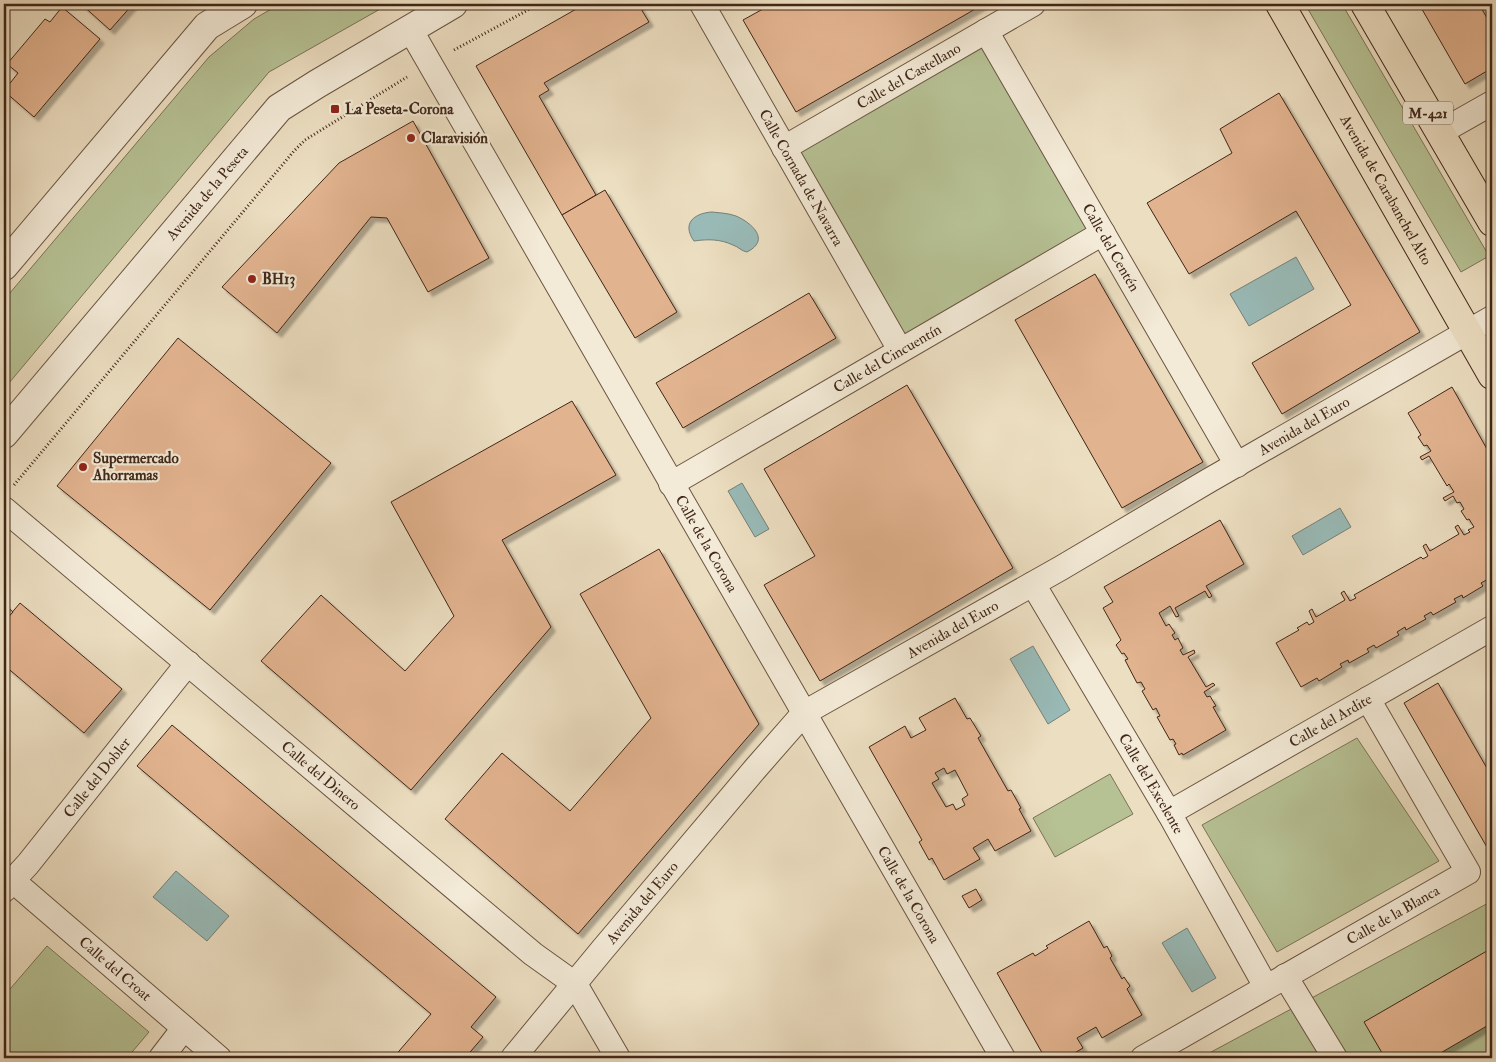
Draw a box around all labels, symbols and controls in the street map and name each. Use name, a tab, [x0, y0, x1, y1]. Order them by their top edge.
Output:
street label: Calle del Castellano	[853, 39, 964, 114]
place label: La Peseta-Corona	[345, 100, 454, 119]
road number: M-421	[1403, 102, 1453, 125]
marker: La Peseta-Corona	[329, 103, 341, 115]
street label: Calle Cornada de Navarra	[754, 106, 848, 250]
street label: Avenida de Carabanchel Alto	[1335, 111, 1436, 268]
place label: Claravisión	[421, 129, 488, 148]
marker: Claravisión	[405, 132, 417, 144]
street label: Avenida de la Peseta	[162, 142, 253, 245]
street label: Calle del Centén	[1078, 200, 1144, 295]
place label: BH13	[262, 270, 295, 289]
marker: BH13	[246, 273, 258, 285]
street label: Calle del Cincuentín	[830, 320, 945, 398]
street label: Avenida del Euro	[1254, 393, 1353, 460]
place label: Supermercado Ahorramas	[92, 449, 179, 485]
marker: Supermercado Ahorramas	[77, 461, 89, 473]
street label: Calle de la Corona	[671, 492, 742, 597]
street label: Avenida del Euro	[903, 596, 1002, 663]
street label: Calle del Ardite	[1286, 690, 1375, 752]
street label: Calle del Excelente	[1114, 730, 1188, 837]
street label: Calle del Dobler	[60, 733, 135, 822]
street label: Calle del Dinero	[277, 737, 364, 815]
street label: Calle de la Corona	[873, 843, 944, 948]
street label: Avenida del Euro	[602, 858, 683, 949]
street label: Calle de la Blanca	[1343, 881, 1444, 949]
street label: Calle del Croat	[75, 933, 155, 1006]

